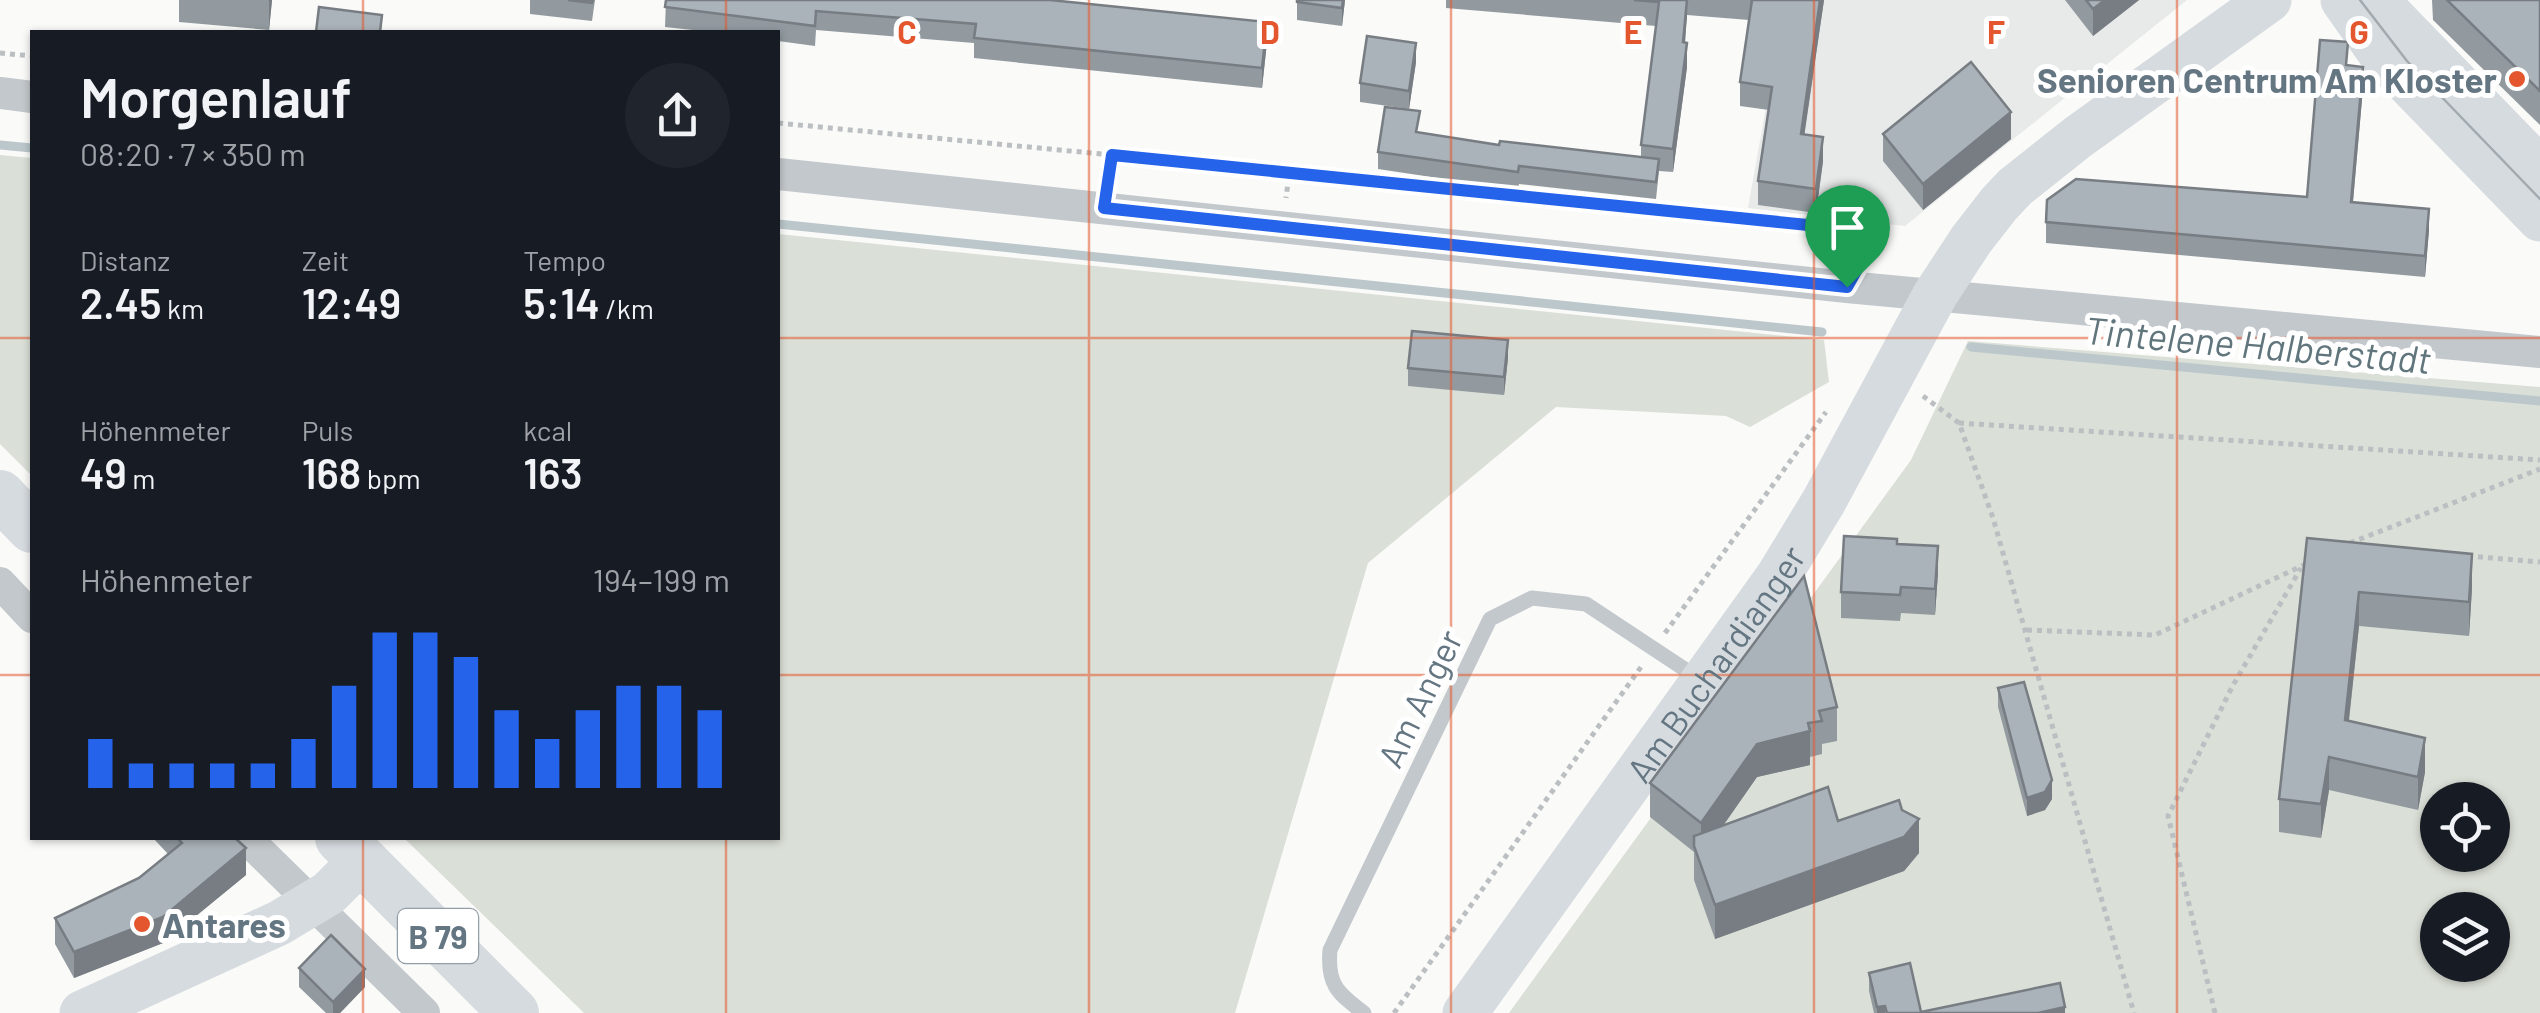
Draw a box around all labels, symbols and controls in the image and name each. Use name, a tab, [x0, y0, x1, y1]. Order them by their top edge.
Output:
text: C	[897, 12, 917, 50]
text: D	[1260, 12, 1280, 50]
text: E	[1624, 12, 1642, 50]
text: F	[1987, 12, 2005, 50]
text: G	[2349, 12, 2369, 50]
place label: Senioren Centrum Am Kloster	[2037, 58, 2498, 100]
text: Morgenlauf	[80, 63, 352, 129]
button: share	[625, 63, 730, 168]
marker: Senioren Centrum Am Kloster	[2506, 68, 2528, 90]
text: 08:20 · 7 × 350 m	[80, 134, 306, 172]
pin	[1805, 185, 1890, 288]
icon: arrive	[1820, 200, 1875, 255]
text: Distanz	[80, 243, 170, 277]
text: Zeit	[302, 243, 349, 277]
text: Tempo	[523, 243, 606, 277]
text: 2.45	[80, 277, 161, 327]
text: 12:49	[302, 277, 401, 327]
text: 5:14	[523, 277, 600, 327]
text: km	[161, 291, 204, 325]
text: /km	[600, 291, 654, 325]
water label: Tintelene Halberstadt	[2083, 306, 2433, 382]
text: Höhenmeter	[80, 413, 231, 447]
text: Puls	[302, 413, 353, 447]
text: kcal	[523, 413, 572, 447]
text: 49	[80, 447, 127, 497]
text: 168	[302, 447, 361, 497]
text: 163	[523, 447, 583, 497]
text: m	[127, 461, 155, 495]
text: bpm	[361, 461, 421, 495]
street label: Am Buchardianger	[1617, 537, 1813, 790]
text: Höhenmeter	[80, 560, 252, 598]
text: 194–199 m	[593, 560, 730, 598]
street label: Am Anger	[1368, 622, 1470, 773]
map controls	[2420, 782, 2510, 982]
button: locate	[2420, 782, 2510, 872]
button: layers	[2420, 892, 2510, 982]
place label: Antares	[162, 903, 286, 945]
road number: B 79	[398, 909, 478, 963]
marker: Antares	[131, 913, 153, 935]

